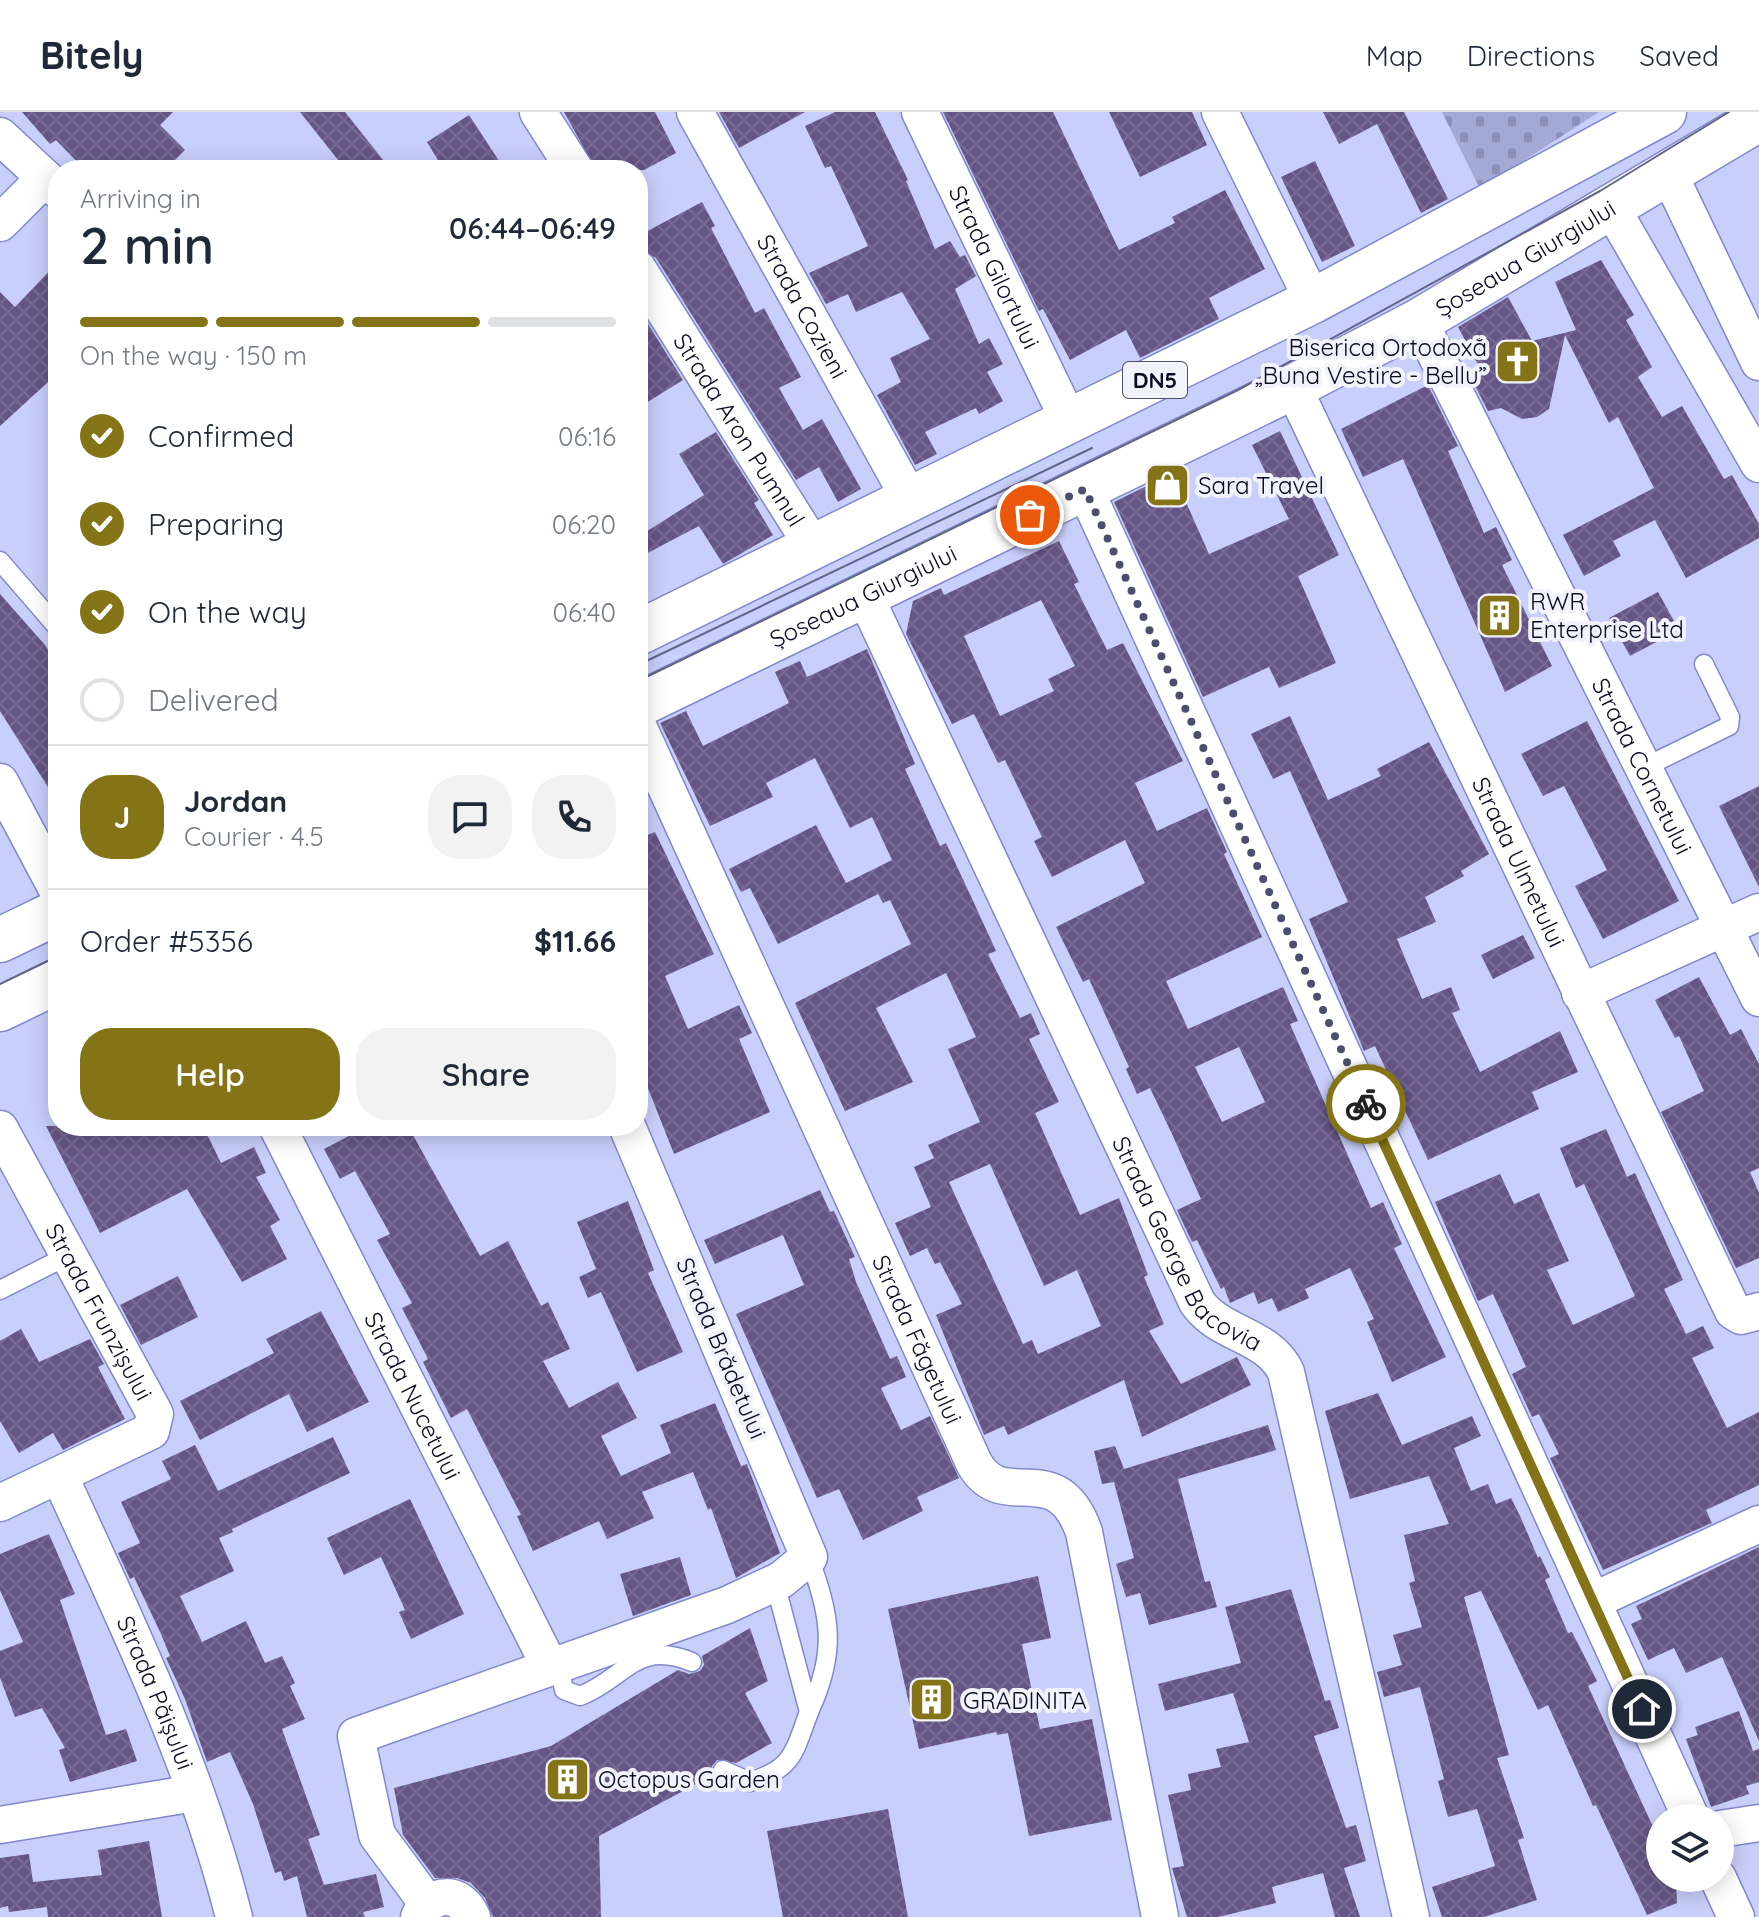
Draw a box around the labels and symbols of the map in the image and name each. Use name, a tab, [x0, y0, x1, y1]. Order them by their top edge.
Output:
street label: Strada Gilortului	[943, 180, 1047, 353]
street label: Șoseaua Giurgiului	[1430, 193, 1621, 323]
street label: Strada Cozieni	[751, 229, 855, 383]
street label: Strada Aron Pumnul	[667, 327, 811, 532]
place label: Biserica Ortodoxă „Buna Vestire - Bellu”	[1255, 332, 1487, 390]
church icon: Biserica Ortodoxă „Buna Vestire - Bellu”	[1494, 337, 1542, 385]
road number: DN5	[1123, 362, 1187, 398]
shop icon: Sara Travel	[1143, 461, 1191, 509]
place label: Sara Travel	[1198, 470, 1324, 500]
pin	[996, 481, 1064, 549]
street label: Șoseaua Giurgiului	[764, 538, 961, 654]
place label: RWR Enterprise Ltd	[1530, 586, 1684, 644]
building icon: RWR Enterprise Ltd	[1475, 591, 1523, 639]
street label: Strada Cornetului	[1586, 673, 1699, 859]
street label: Strada Ulmetului	[1466, 772, 1572, 952]
courier	[1326, 1064, 1406, 1144]
street label: Strada George Bacovia	[1106, 1131, 1267, 1357]
street label: Strada Frunzișului	[39, 1218, 160, 1405]
street label: Strada Făgetului	[866, 1250, 969, 1429]
street label: Strada Brădetului	[670, 1253, 774, 1443]
street label: Strada Nucetului	[358, 1307, 468, 1484]
street label: Strada Păișului	[110, 1611, 201, 1774]
pin	[1608, 1675, 1676, 1743]
building icon: GRADINITA	[908, 1676, 956, 1724]
place label: GRADINITA	[963, 1685, 1087, 1715]
building icon: Octopus Garden	[543, 1755, 591, 1803]
place label: Octopus Garden	[598, 1764, 780, 1794]

